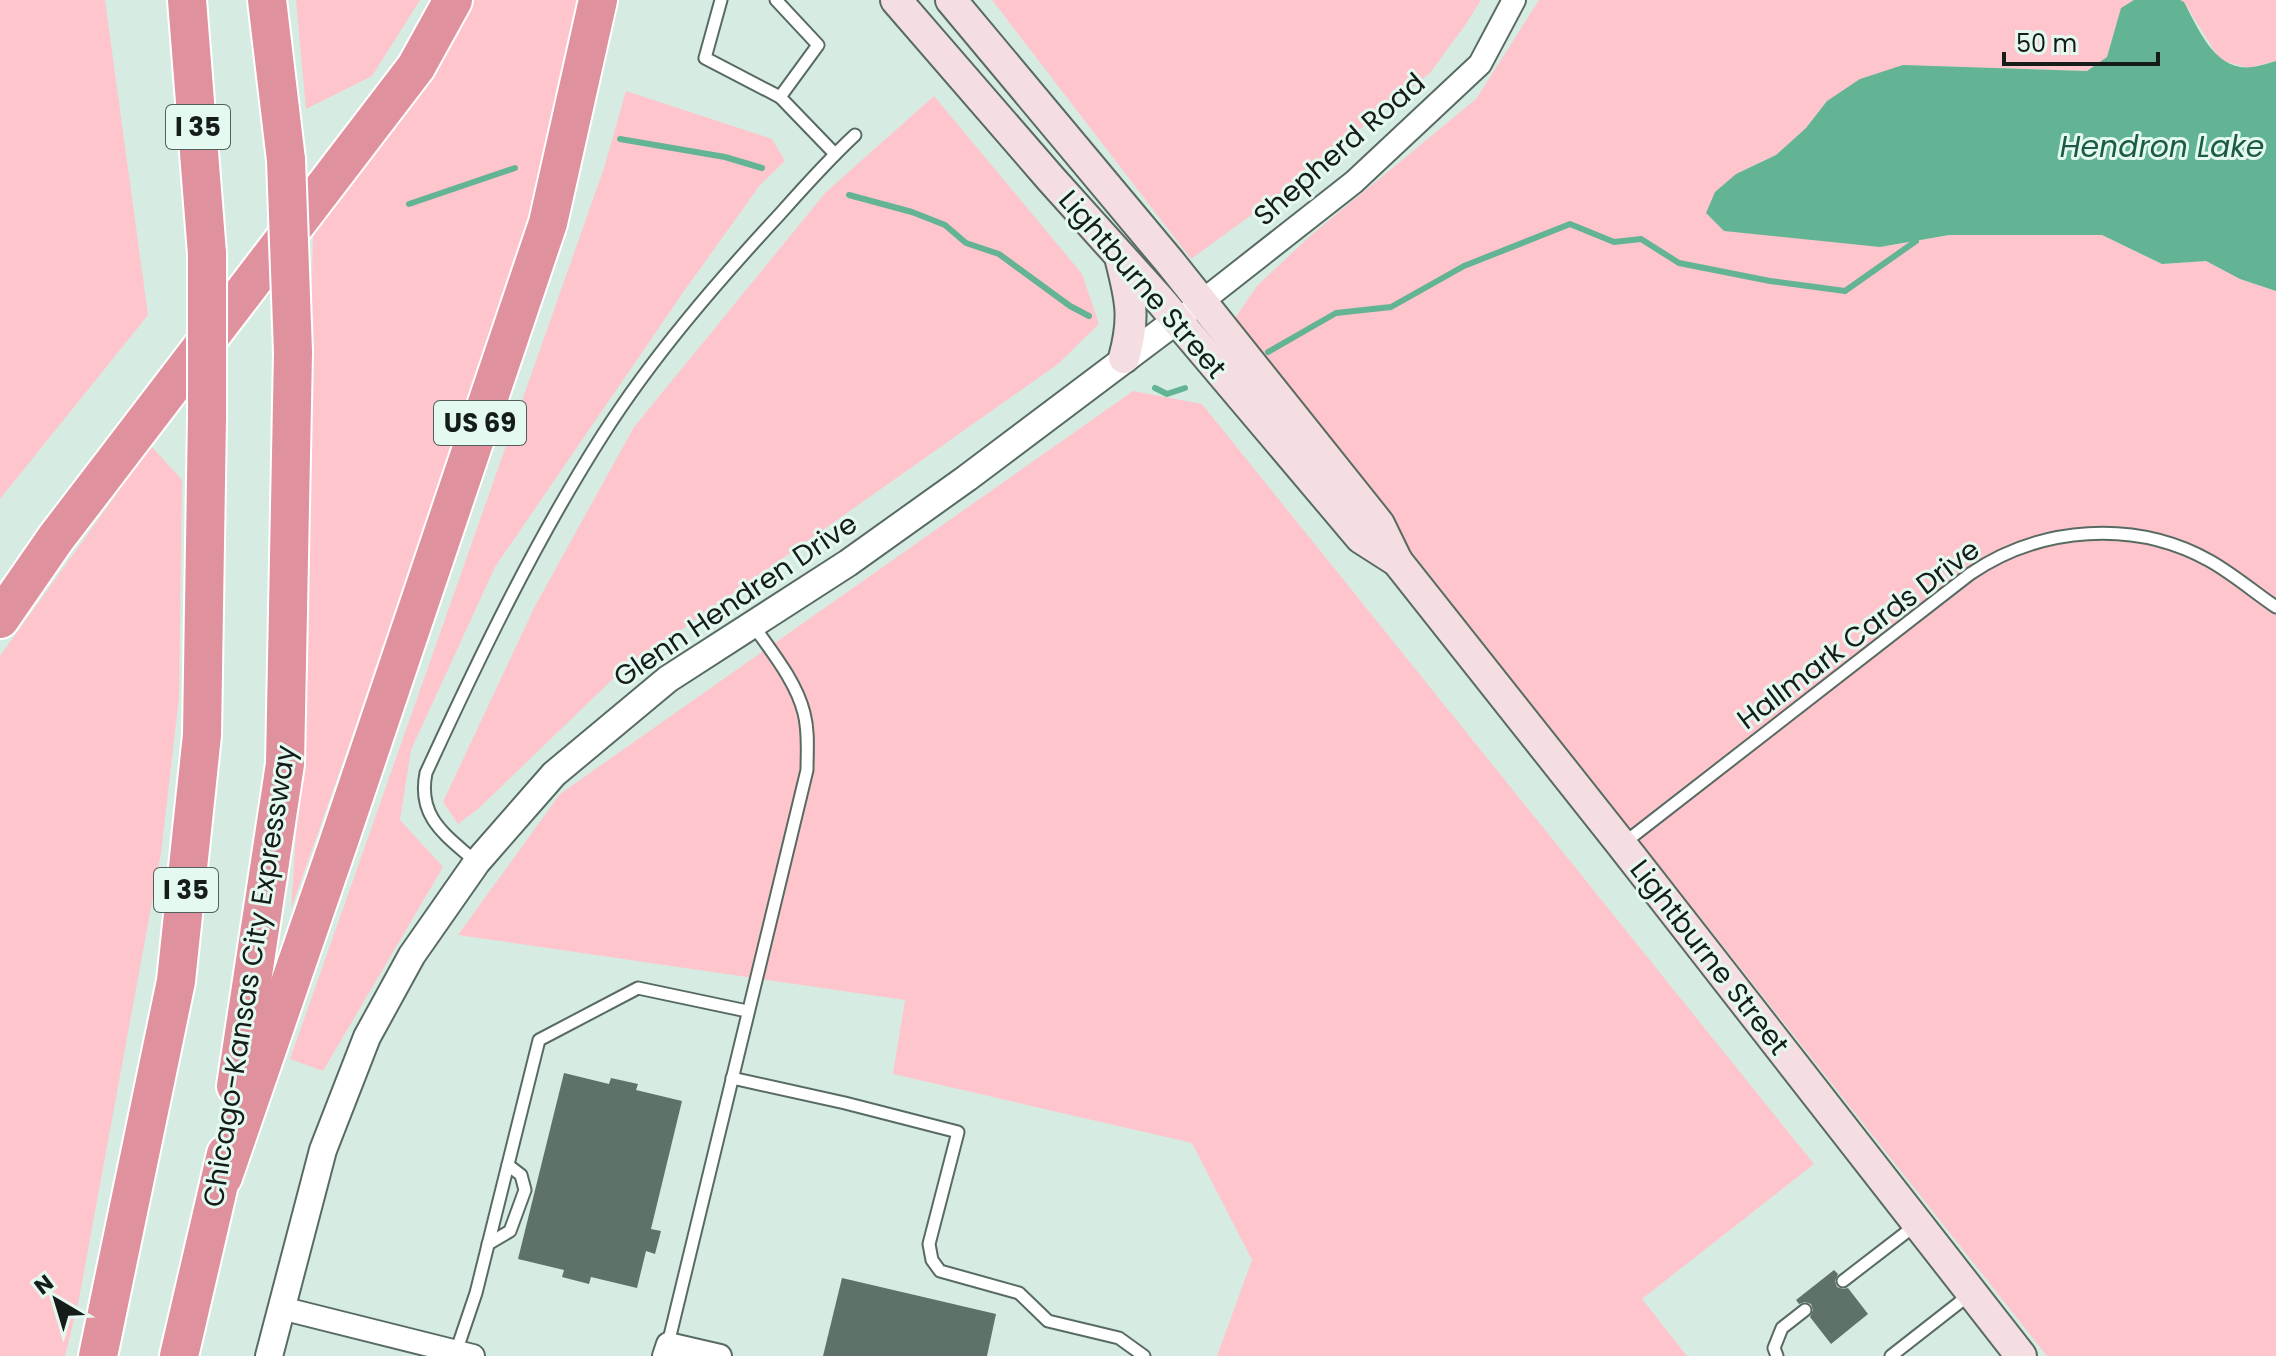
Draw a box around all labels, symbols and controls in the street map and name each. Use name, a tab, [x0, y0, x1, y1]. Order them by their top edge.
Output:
scale bar	[2004, 16, 2158, 66]
text: 50 m	[2016, 27, 2077, 60]
street label: Shepherd Road	[1245, 64, 1433, 235]
road number: I 35	[166, 105, 230, 149]
water label: Hendron Lake	[2060, 125, 2264, 168]
street label: Lightburne Street	[1050, 182, 1235, 387]
road number: US 69	[434, 401, 526, 445]
street label: Glenn Hendren Drive	[606, 504, 865, 697]
street label: Hallmark Cards Drive	[1729, 530, 1988, 739]
street label: Chicago-Kansas City Expressway	[194, 742, 305, 1210]
street label: Lightburne Street	[1621, 852, 1798, 1063]
road number: I 35	[154, 868, 218, 912]
north arrow	[16, 1260, 96, 1340]
text: N	[28, 1267, 60, 1302]

